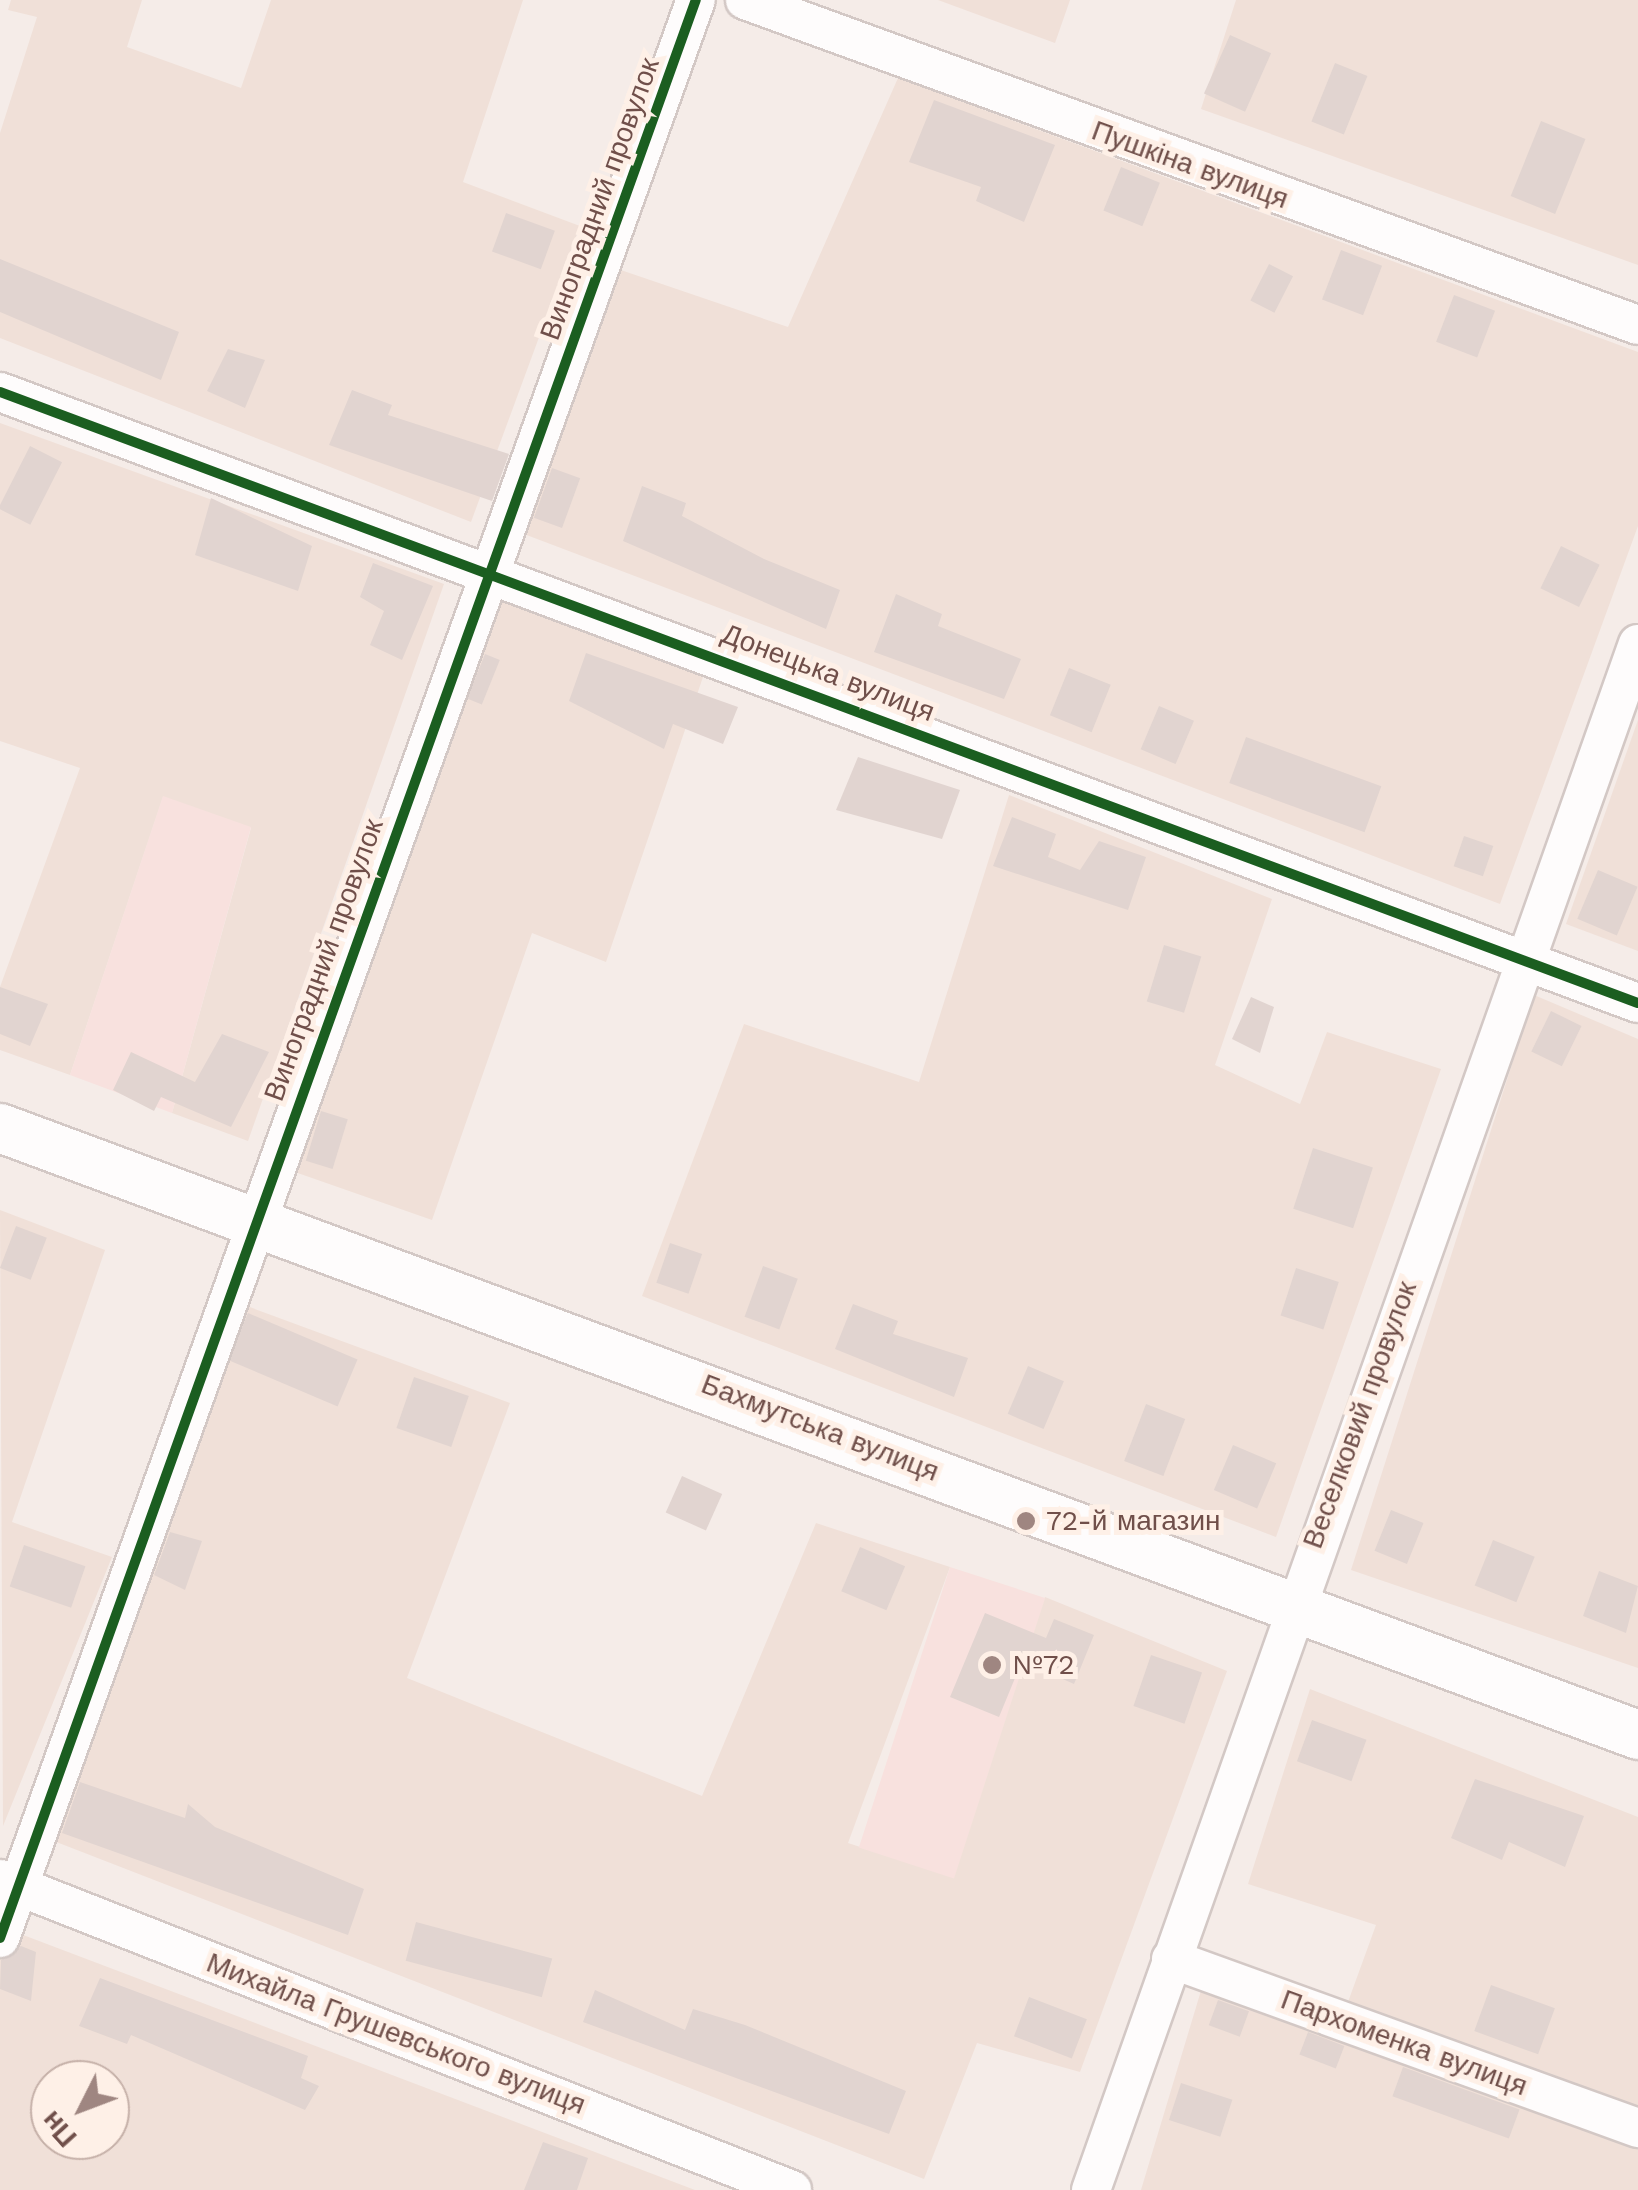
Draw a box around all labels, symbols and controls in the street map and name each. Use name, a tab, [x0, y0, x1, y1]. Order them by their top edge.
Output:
street label: Виноградний провулок	[533, 53, 667, 345]
street label: Пушкіна вулиця	[1087, 114, 1293, 216]
street label: Донецька вулиця	[717, 617, 939, 729]
street label: Виноградний провулок	[257, 814, 391, 1106]
street label: Веселковий провулок	[1296, 1277, 1424, 1553]
street label: Бахмутська вулиця	[697, 1367, 943, 1489]
place label: 72-й магазин	[1046, 1504, 1221, 1538]
marker: 72-й магазин	[1015, 1510, 1037, 1532]
place label: №72	[1012, 1648, 1075, 1682]
marker: №72	[981, 1654, 1003, 1676]
street label: Михайла Грушевського вулиця	[202, 1946, 590, 2122]
street label: Пархоменка вулиця	[1276, 1983, 1532, 2103]
north arrow	[30, 2060, 130, 2160]
text: Пн	[34, 2104, 83, 2154]

